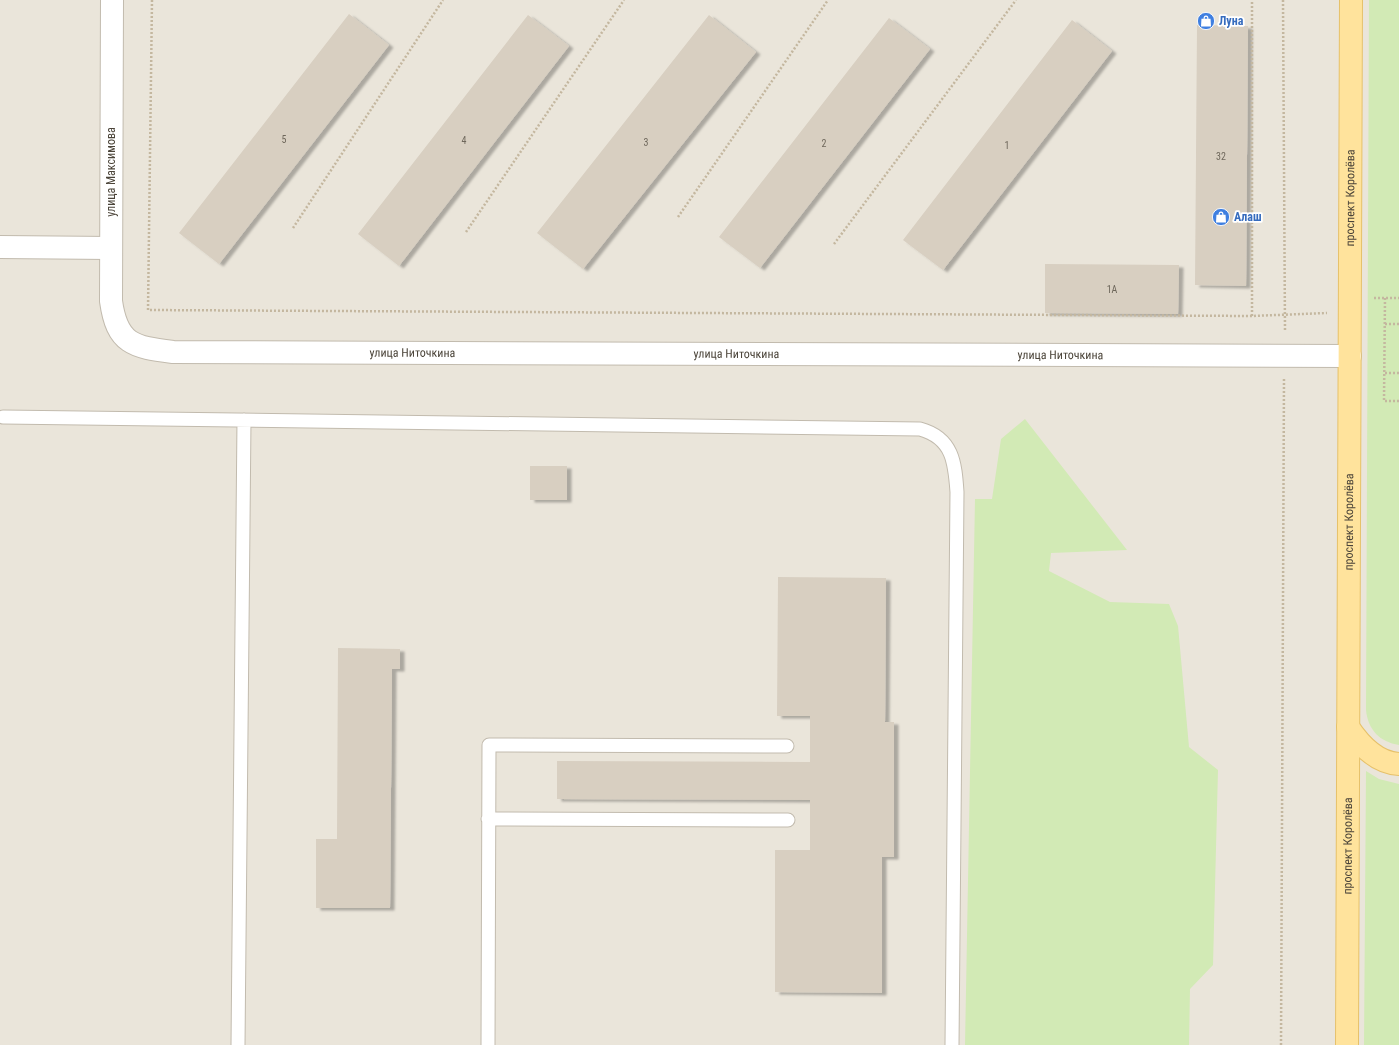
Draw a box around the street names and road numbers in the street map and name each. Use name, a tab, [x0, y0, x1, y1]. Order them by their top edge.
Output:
street label: улица Максимова	[104, 127, 118, 217]
street label: проспект Королёва	[1343, 149, 1357, 247]
street label: улица Ниточкина	[370, 346, 456, 360]
street label: улица Ниточкина	[694, 347, 780, 361]
street label: улица Ниточкина	[1018, 348, 1104, 362]
street label: проспект Королёва	[1342, 473, 1356, 571]
street label: проспект Королёва	[1341, 797, 1355, 895]

